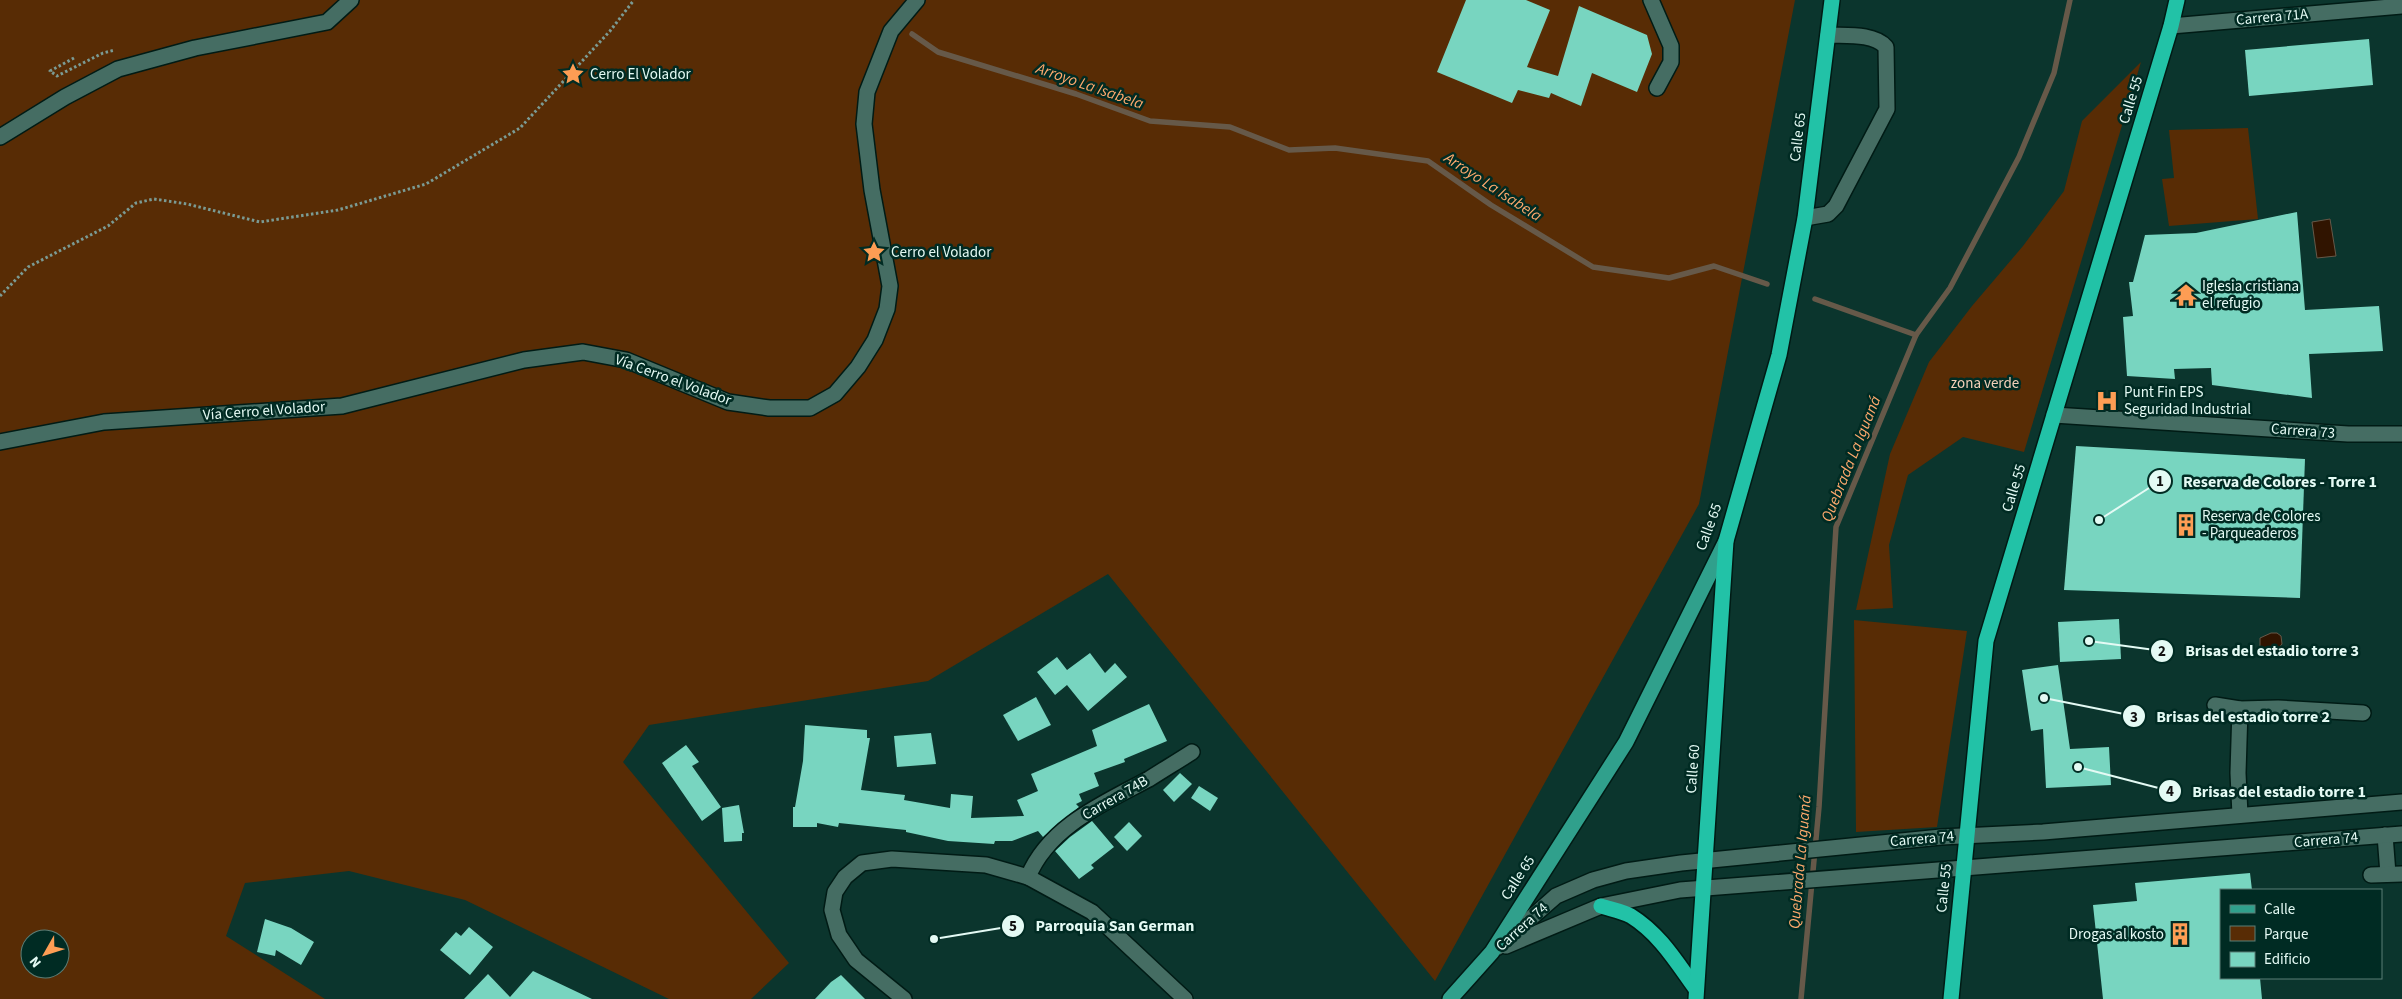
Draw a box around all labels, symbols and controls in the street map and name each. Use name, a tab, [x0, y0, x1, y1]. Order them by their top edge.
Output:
street label: Carrera 71A	[2235, 3, 2310, 31]
water label: Arroyo La Isabela	[1032, 57, 1147, 115]
place icon: Cerro El Volador	[560, 61, 586, 87]
place label: Cerro El Volador	[590, 64, 692, 85]
street label: Calle 55	[2114, 73, 2148, 127]
street label: Calle 65	[1785, 111, 1811, 163]
water label: Arroyo La Isabela	[1439, 147, 1546, 227]
place icon: Cerro el Volador	[861, 239, 887, 265]
place label: Cerro el Volador	[891, 242, 992, 263]
place label: Iglesia cristiana el refugio	[2202, 276, 2299, 314]
temple icon: Iglesia cristiana el refugio	[2173, 282, 2199, 308]
street label: Vía Cerro el Volador	[612, 349, 735, 411]
park label: zona verde	[1951, 373, 2019, 394]
place label: Punt Fin EPS Seguridad Industrial	[2124, 382, 2251, 420]
hospital icon: Punt Fin EPS Seguridad Industrial	[2094, 388, 2120, 414]
water label: Quebrada La Iguaná	[1816, 392, 1887, 525]
street label: Vía Cerro el Volador	[202, 396, 327, 426]
street label: Carrera 73	[2270, 418, 2336, 444]
street label: Calle 55	[1997, 461, 2031, 515]
callout: Reserva de Colores - Torre 1	[2148, 466, 2387, 497]
text: 1	[2156, 471, 2164, 492]
text: Reserva de Colores - Torre 1	[2183, 471, 2377, 493]
street label: Calle 65	[1691, 500, 1727, 554]
place label: Reserva de Colores - Parqueaderos	[2202, 506, 2321, 544]
building icon: Reserva de Colores - Parqueaderos	[2173, 512, 2199, 538]
callout: Brisas del estadio torre 3	[2150, 635, 2369, 666]
text: Brisas del estadio torre 3	[2185, 640, 2359, 662]
text: 2	[2158, 641, 2166, 662]
callout: Brisas del estadio torre 2	[2121, 701, 2340, 732]
text: Brisas del estadio torre 2	[2156, 706, 2330, 728]
text: 3	[2130, 707, 2138, 728]
street label: Calle 60	[1681, 744, 1705, 794]
street label: Carrera 74B	[1078, 771, 1152, 825]
callout: Brisas del estadio torre 1	[2157, 776, 2376, 807]
text: 4	[2166, 781, 2174, 802]
text: Brisas del estadio torre 1	[2192, 781, 2366, 803]
water label: Quebrada La Iguaná	[1783, 794, 1817, 930]
street label: Carrera 74	[1889, 826, 1955, 852]
street label: Carrera 74	[2293, 827, 2359, 853]
street label: Calle 65	[1496, 852, 1540, 904]
street label: Calle 55	[1931, 862, 1957, 914]
legend	[2220, 889, 2382, 979]
street label: Carrera 74	[1491, 897, 1553, 956]
text: Calle	[2264, 899, 2295, 920]
callout: Parroquia San German	[1000, 910, 1204, 941]
text: Parroquia San German	[1035, 915, 1195, 937]
text: 5	[1009, 916, 1017, 937]
building icon: Drogas al kosto	[2167, 921, 2193, 947]
place label: Drogas al kosto	[2069, 924, 2164, 945]
text: Parque	[2264, 924, 2308, 945]
north arrow	[20, 929, 70, 979]
text: Edificio	[2264, 949, 2311, 970]
text: N	[25, 952, 46, 971]

